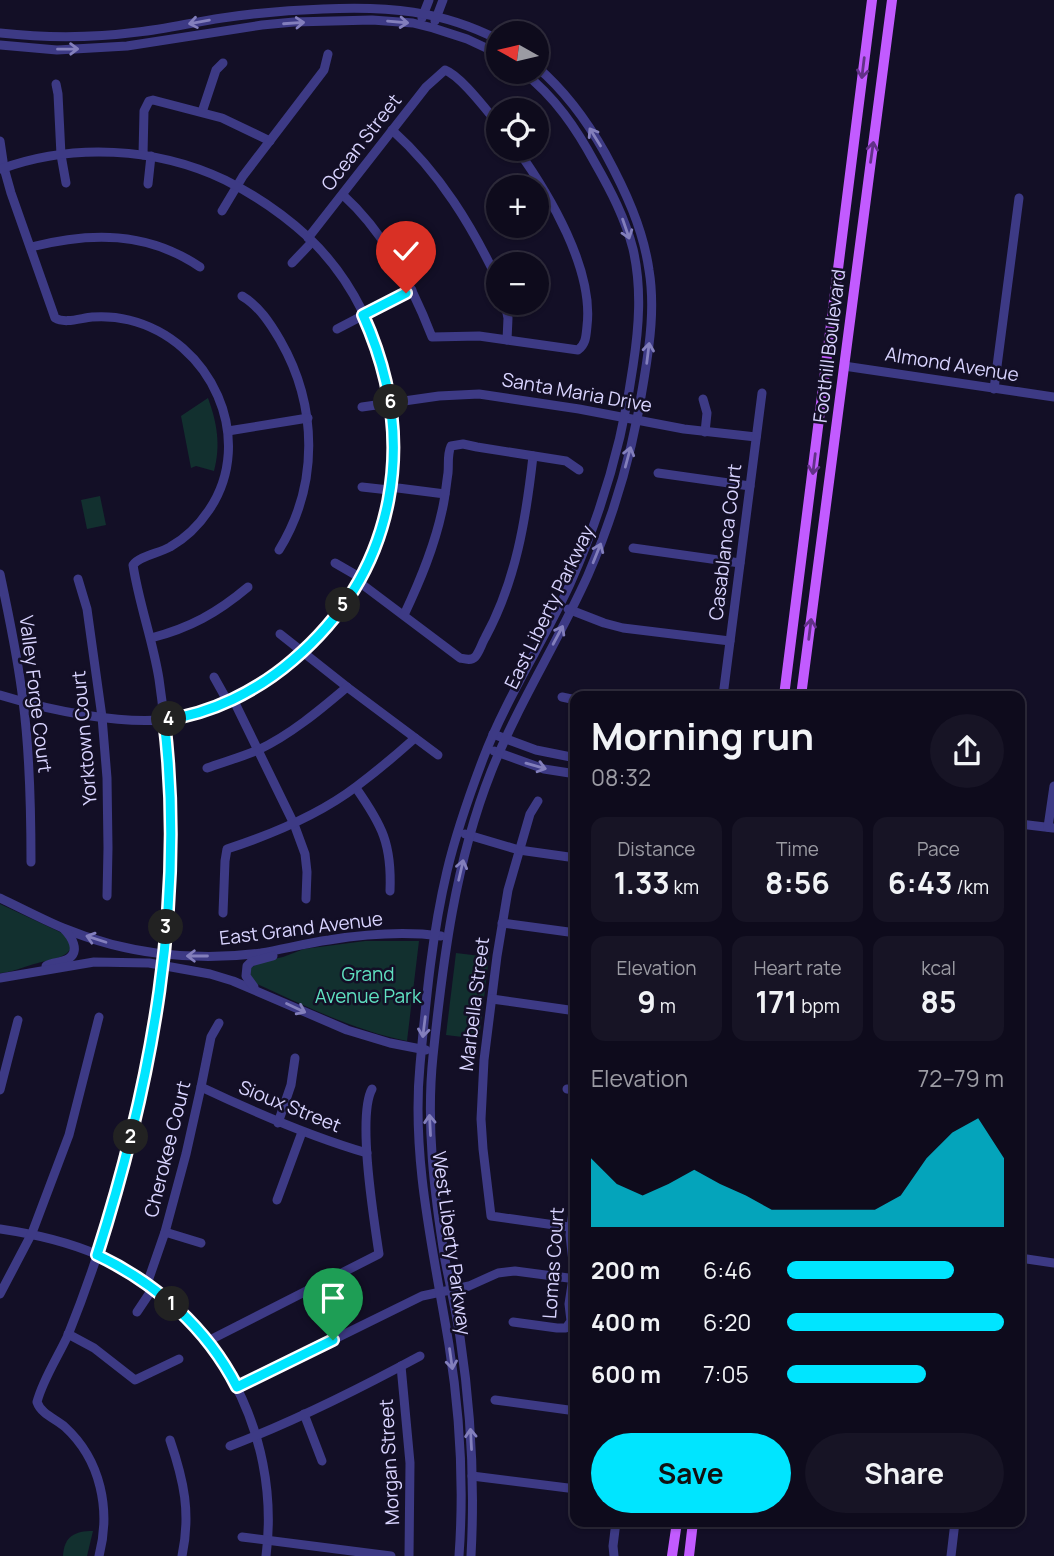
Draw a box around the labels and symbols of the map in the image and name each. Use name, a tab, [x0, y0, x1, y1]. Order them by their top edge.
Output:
one-way arrow	[386, 15, 408, 28]
one-way arrow	[188, 16, 211, 29]
one-way arrow	[282, 16, 305, 29]
north arrow	[486, 21, 550, 84]
one-way arrow	[56, 42, 79, 56]
one-way arrow	[857, 56, 870, 79]
street label: Ocean Street	[315, 88, 407, 196]
one-way arrow	[588, 128, 602, 148]
one-way arrow	[866, 142, 879, 164]
one-way arrow	[621, 218, 634, 240]
pin	[376, 221, 436, 293]
street label: Foothill Boulevard	[807, 268, 851, 424]
street label: Almond Avenue	[883, 341, 1021, 387]
one-way arrow	[642, 342, 655, 364]
street label: Santa Maria Drive	[500, 366, 654, 418]
pin: 6	[374, 384, 408, 420]
one-way arrow	[622, 446, 635, 468]
one-way arrow	[808, 452, 821, 474]
street label: Casablanca Court	[702, 462, 748, 622]
street label: East Liberty Parkway	[498, 521, 600, 693]
one-way arrow	[591, 543, 604, 564]
pin: 5	[326, 588, 360, 622]
street label: Valley Forge Court	[13, 614, 59, 774]
one-way arrow	[803, 618, 816, 641]
one-way arrow	[552, 625, 566, 645]
street label: Yorktown Court	[65, 670, 103, 806]
pin: 4	[152, 702, 186, 736]
one-way arrow	[525, 761, 547, 774]
one-way arrow	[455, 859, 468, 881]
street label: East Grand Avenue	[218, 905, 384, 951]
pin: 3	[148, 909, 184, 944]
one-way arrow	[86, 932, 108, 944]
street label: Marbella Street	[453, 936, 495, 1072]
one-way arrow	[185, 949, 208, 963]
park label: Grand Avenue Park	[315, 961, 422, 1009]
one-way arrow	[285, 1002, 306, 1015]
one-way arrow	[418, 1015, 431, 1038]
street label: Sioux Street	[235, 1074, 345, 1138]
street label: Cherokee Court	[137, 1078, 197, 1220]
one-way arrow	[424, 1114, 437, 1137]
pin: 2	[114, 1120, 148, 1154]
street label: West Liberty Parkway	[426, 1149, 478, 1337]
street label: Lomas Court	[536, 1206, 570, 1320]
pin	[303, 1268, 363, 1340]
pin: 1	[154, 1286, 190, 1322]
one-way arrow	[444, 1347, 457, 1370]
street label: Morgan Street	[373, 1398, 405, 1526]
one-way arrow	[465, 1428, 478, 1451]

